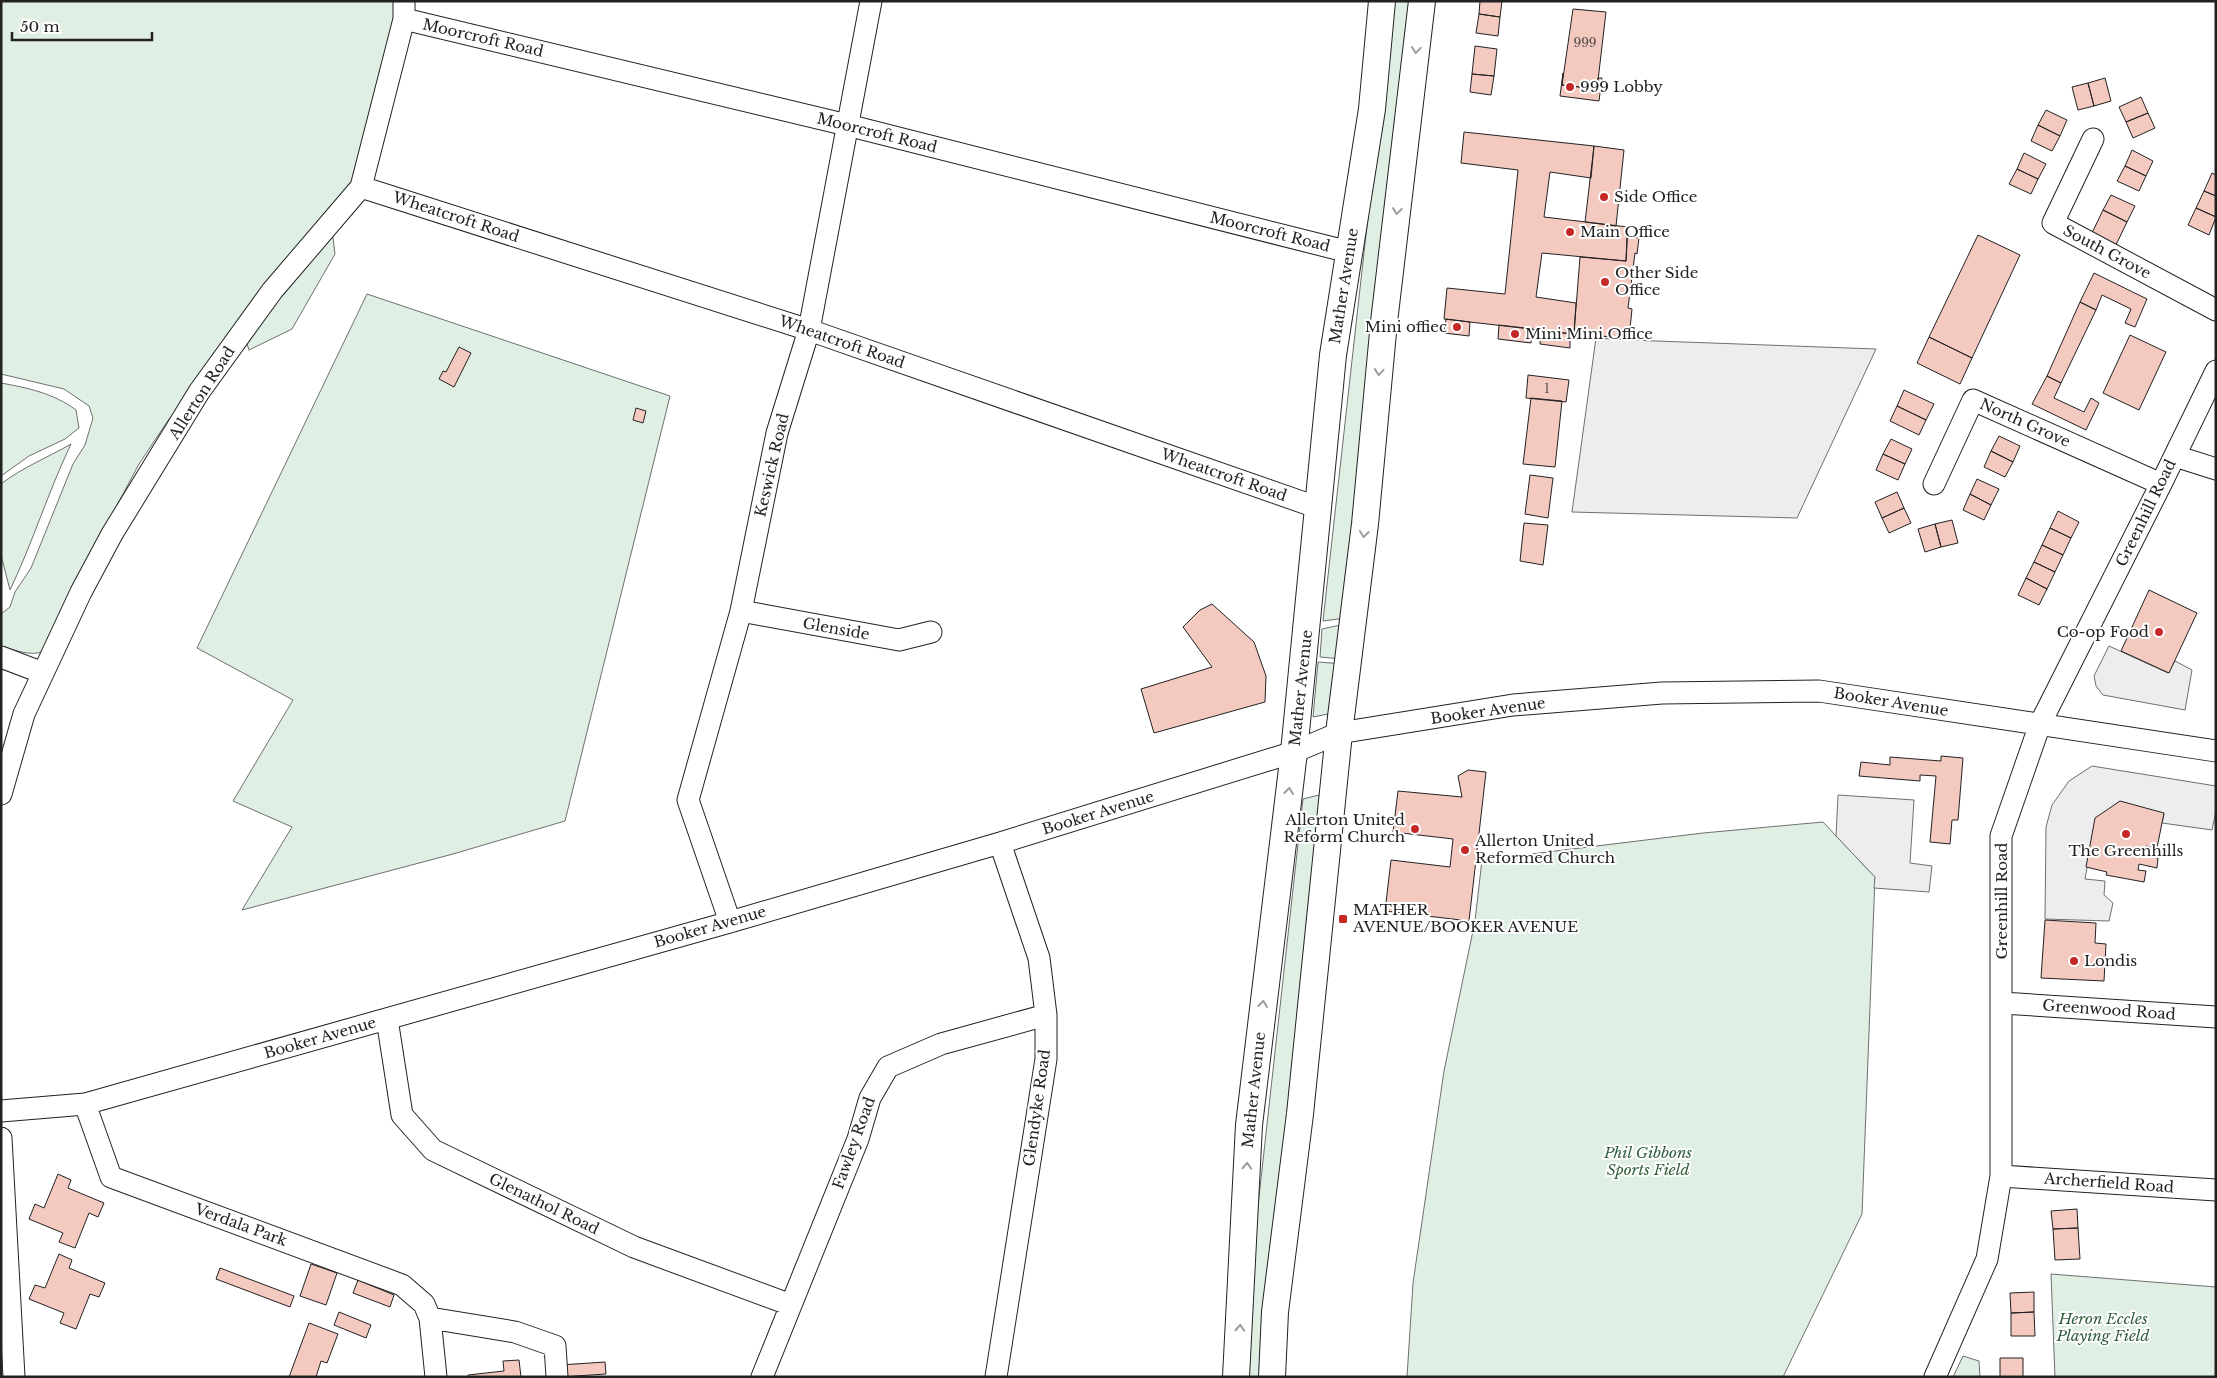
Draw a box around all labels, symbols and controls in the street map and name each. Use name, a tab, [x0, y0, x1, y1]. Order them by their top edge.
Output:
scale bar	[12, 10, 152, 42]
street label: Moorcroft Road	[421, 14, 545, 61]
text: 50 m	[20, 17, 60, 36]
house number: 999	[1573, 35, 1597, 50]
one-way arrow	[1411, 46, 1422, 54]
place label: 999 Lobby	[1580, 77, 1663, 96]
marker: 999 Lobby	[1564, 81, 1576, 93]
street label: Moorcroft Road	[815, 108, 939, 157]
street label: Wheatcroft Road	[390, 187, 522, 246]
place label: Side Office	[1614, 187, 1697, 206]
marker: Side Office	[1598, 191, 1610, 203]
street label: Moorcroft Road	[1208, 207, 1332, 256]
one-way arrow	[1392, 207, 1403, 215]
street label: South Grove	[2060, 220, 2154, 283]
place label: Main Office	[1580, 222, 1670, 241]
marker: Main Office	[1564, 226, 1576, 238]
street label: Mather Avenue	[1325, 227, 1362, 345]
place label: Other Side Office	[1615, 263, 1698, 299]
marker: Other Side Office	[1599, 276, 1611, 288]
street label: Wheatcroft Road	[776, 311, 908, 372]
place label: Mini offiec	[1365, 317, 1447, 336]
marker: Mini offiec	[1451, 321, 1463, 333]
place label: Mini Mini Office	[1525, 324, 1653, 343]
marker: Mini Mini Office	[1509, 328, 1521, 340]
street label: Allerton Road	[164, 343, 239, 444]
one-way arrow	[1374, 369, 1385, 377]
house number: 1	[1544, 381, 1550, 396]
street label: North Grove	[1977, 394, 2074, 451]
street label: Keswick Road	[750, 411, 793, 519]
street label: Wheatcroft Road	[1158, 444, 1290, 505]
street label: Greenhill Road	[2111, 456, 2180, 570]
one-way arrow	[1359, 531, 1370, 539]
street label: Glenside	[801, 613, 871, 644]
place label: Co-op Food	[2057, 622, 2149, 641]
marker: Co-op Food	[2153, 626, 2165, 638]
street label: Mather Avenue	[1285, 629, 1316, 747]
street label: Booker Avenue	[1832, 683, 1950, 720]
street label: Booker Avenue	[1429, 693, 1547, 728]
street label: Booker Avenue	[1040, 786, 1156, 839]
one-way arrow	[1283, 786, 1294, 794]
place label: Allerton United Reform Church	[1284, 810, 1405, 846]
marker: Allerton United Reform Church	[1409, 823, 1421, 835]
marker: The Greenhills	[2120, 828, 2132, 840]
place label: Allerton United Reformed Church	[1474, 831, 1615, 867]
place label: The Greenhills	[2069, 841, 2184, 860]
street label: Greenhill Road	[1992, 843, 2011, 959]
marker: Allerton United Reformed Church	[1459, 844, 1471, 856]
place label: MATHER AVENUE/BOOKER AVENUE	[1352, 900, 1578, 936]
street label: Booker Avenue	[651, 901, 768, 952]
marker: MATHER AVENUE/BOOKER AVENUE	[1337, 913, 1349, 925]
place label: Londis	[2084, 951, 2137, 970]
marker: Londis	[2068, 955, 2080, 967]
street label: Greenwood Road	[2042, 995, 2176, 1024]
one-way arrow	[1257, 1000, 1268, 1008]
street label: Booker Avenue	[261, 1012, 378, 1063]
street label: Mather Avenue	[1238, 1031, 1269, 1149]
street label: Glendyke Road	[1019, 1048, 1054, 1168]
street label: Fawley Road	[828, 1094, 879, 1192]
park label: Phil Gibbons Sports Field	[1603, 1143, 1692, 1179]
one-way arrow	[1241, 1162, 1252, 1170]
street label: Archerfield Road	[2042, 1168, 2175, 1197]
street label: Glenathol Road	[486, 1169, 602, 1238]
street label: Verdala Park	[192, 1199, 291, 1250]
park label: Heron Eccles Playing Field	[2055, 1309, 2150, 1345]
one-way arrow	[1234, 1324, 1245, 1332]

